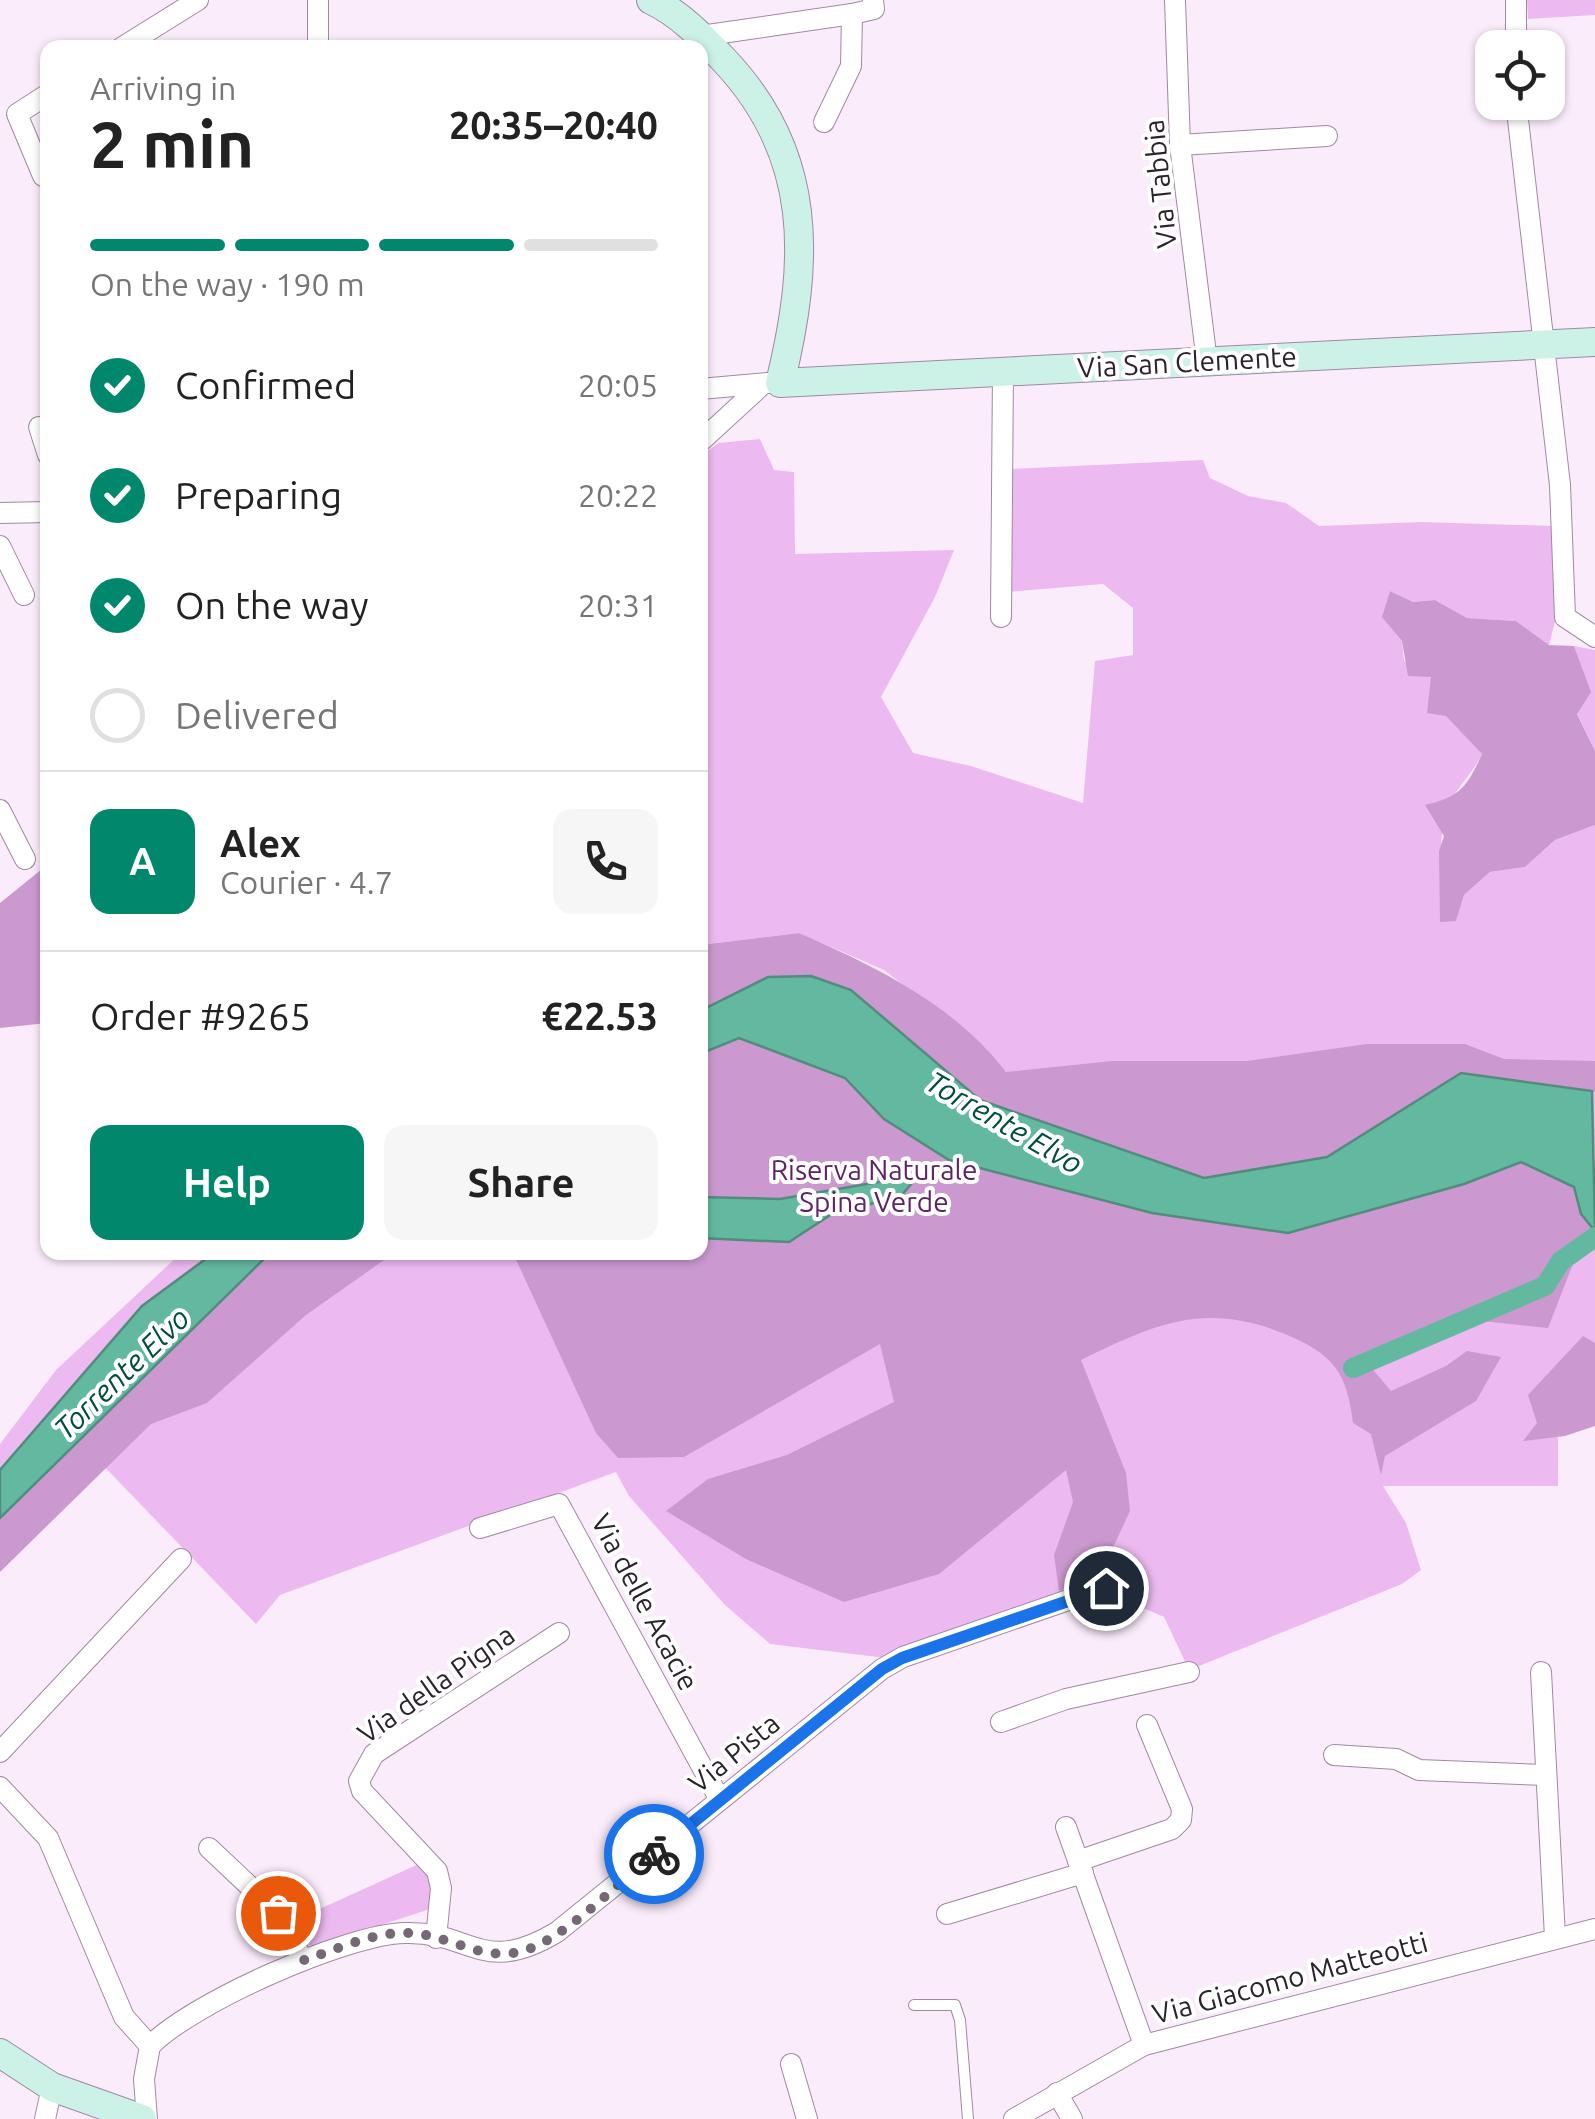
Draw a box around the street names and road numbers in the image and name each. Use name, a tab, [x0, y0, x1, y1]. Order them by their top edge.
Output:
street label: Via Tabbia	[1137, 118, 1182, 250]
street label: Via San Clemente	[1076, 340, 1298, 383]
street label: Via delle Acacie	[586, 1508, 705, 1695]
street label: Via della Pigna	[352, 1618, 520, 1749]
street label: Via Pista	[682, 1707, 785, 1798]
street label: Via Giacomo Matteotti	[1149, 1926, 1431, 2029]

